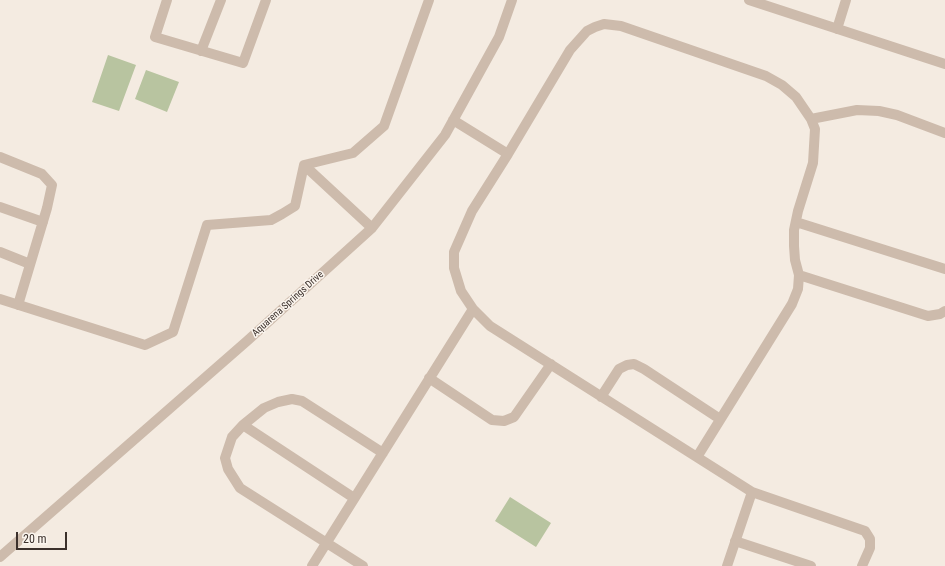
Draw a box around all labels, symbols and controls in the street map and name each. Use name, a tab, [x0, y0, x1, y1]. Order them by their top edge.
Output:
street label: Aquarena Springs Drive	[250, 269, 326, 339]
scale bar	[18, 524, 69, 550]
text: 20 m	[23, 532, 47, 546]

